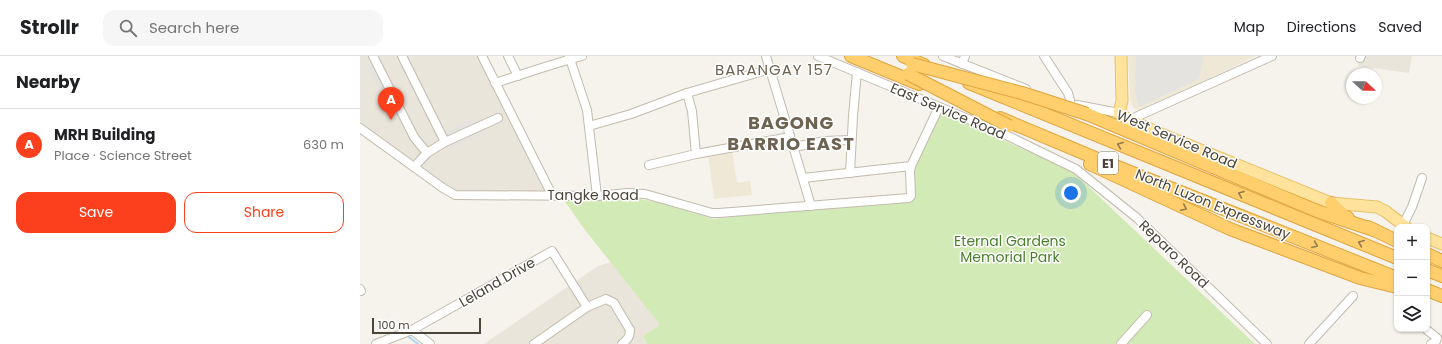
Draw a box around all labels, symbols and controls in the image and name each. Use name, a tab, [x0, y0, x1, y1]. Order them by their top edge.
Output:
search box	[103, 10, 383, 46]
text: Strollr	[20, 14, 79, 41]
icon: search	[117, 17, 139, 39]
text: Search here	[149, 17, 239, 38]
text: Map	[1234, 17, 1265, 37]
text: Directions	[1287, 17, 1356, 37]
text: Saved	[1378, 17, 1422, 37]
district label: BARANGAY 157	[715, 59, 833, 80]
north arrow	[1346, 68, 1382, 104]
text: Nearby	[16, 70, 80, 94]
street label: East Service Road	[887, 78, 1009, 144]
pin: A	[378, 87, 404, 120]
street label: West Service Road	[1114, 105, 1240, 173]
district label: BAGONG BARRIO EAST	[727, 110, 855, 156]
text: MRH Building	[54, 124, 155, 145]
text: A	[24, 135, 34, 154]
text: 630 m	[303, 135, 344, 154]
one-way arrow	[1117, 142, 1125, 150]
text: Place · Science Street	[54, 146, 192, 165]
road number: E1	[1098, 152, 1118, 174]
street label: North Luzon Expressway	[1133, 164, 1294, 244]
your location	[1061, 183, 1081, 203]
street label: Tangke Road	[547, 185, 639, 205]
one-way arrow	[1237, 191, 1245, 199]
button: Save	[16, 192, 176, 233]
button: Share	[184, 192, 344, 233]
one-way arrow	[1180, 203, 1187, 211]
street label: Reparo Road	[1135, 215, 1213, 293]
map controls	[1394, 224, 1430, 332]
button: +	[1394, 224, 1430, 260]
park label: Eternal Gardens Memorial Park	[954, 231, 1066, 267]
one-way arrow	[1357, 240, 1364, 248]
one-way arrow	[1312, 241, 1319, 249]
street label: Leland Drive	[455, 252, 539, 312]
button: −	[1394, 260, 1430, 296]
button: layers	[1394, 296, 1430, 332]
scale bar	[372, 316, 481, 335]
text: 100 m	[378, 317, 410, 333]

